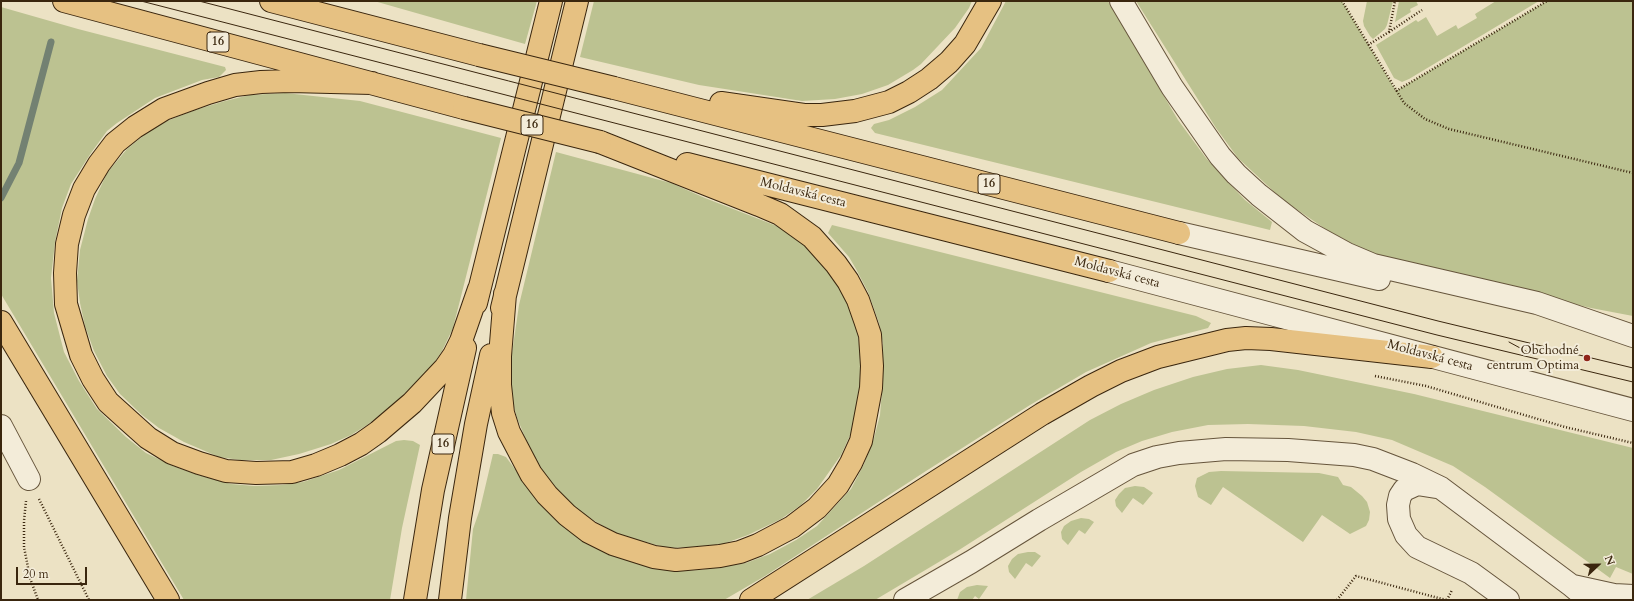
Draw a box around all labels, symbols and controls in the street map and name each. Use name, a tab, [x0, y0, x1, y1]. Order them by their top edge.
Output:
road number: 16	[207, 32, 229, 52]
road number: 16	[521, 115, 543, 135]
road number: 16	[978, 174, 1000, 194]
street label: Moldavská cesta	[758, 175, 848, 211]
street label: Moldavská cesta	[1072, 254, 1162, 292]
street label: Moldavská cesta	[1385, 337, 1475, 375]
place label: Obchodné centrum Optima	[1487, 343, 1579, 374]
marker: Obchodné centrum Optima	[1582, 353, 1592, 363]
road number: 16	[432, 434, 454, 454]
north arrow	[1578, 545, 1618, 585]
text: N	[1601, 553, 1618, 568]
scale bar	[18, 559, 89, 585]
text: 20 m	[23, 566, 49, 582]

